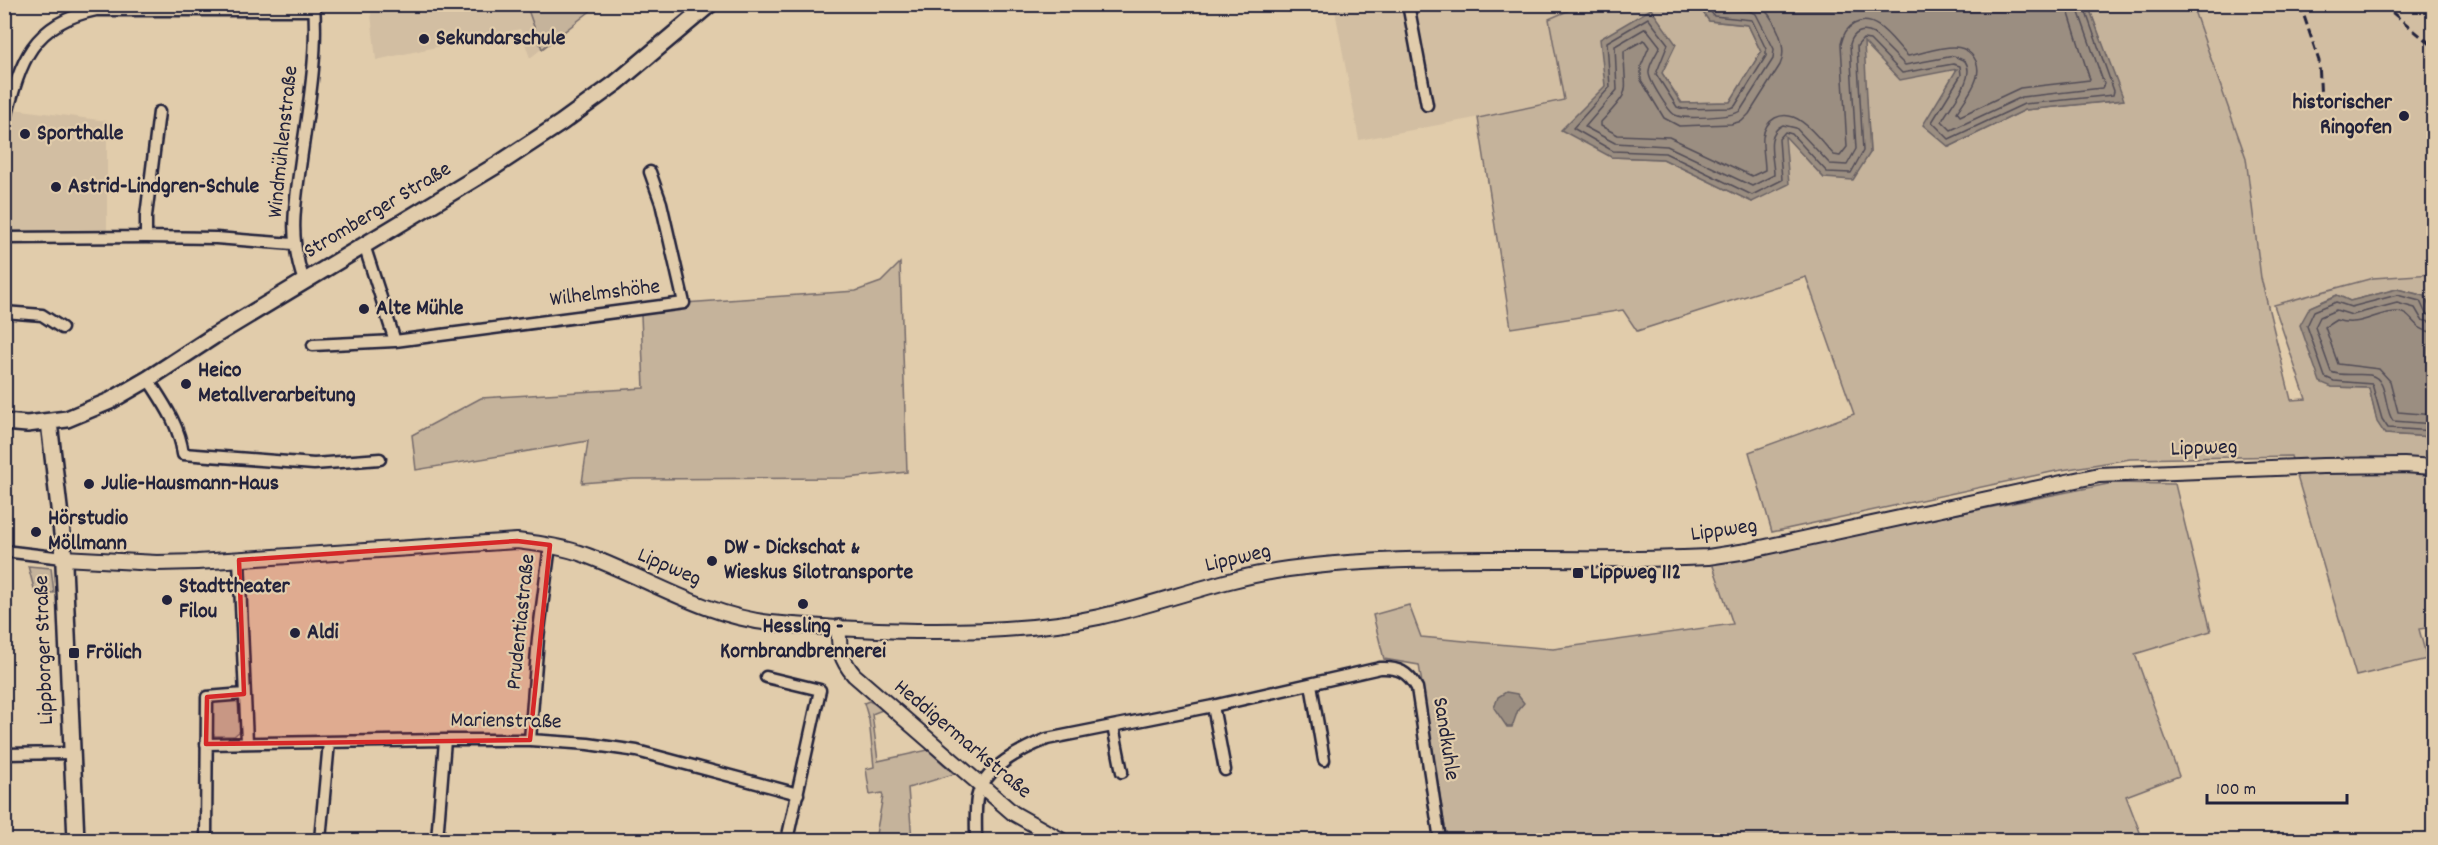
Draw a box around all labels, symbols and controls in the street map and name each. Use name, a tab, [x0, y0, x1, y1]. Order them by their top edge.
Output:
place label: Sekundarschule	[436, 24, 566, 55]
marker: Sekundarschule	[417, 32, 431, 46]
street label: Windmühlenstraße	[261, 64, 307, 220]
place label: historischer Ringofen	[2293, 88, 2393, 144]
marker: historischer Ringofen	[2397, 109, 2411, 123]
place label: Sporthalle	[37, 119, 124, 150]
marker: Sporthalle	[18, 127, 32, 141]
street label: Stromberger Straße	[298, 155, 458, 267]
place label: Astrid-Lindgren-Schule	[68, 172, 259, 203]
marker: Astrid-Lindgren-Schule	[49, 180, 63, 194]
street label: Wilhelmshöhe	[548, 272, 662, 316]
place label: Alte Mühle	[376, 294, 464, 325]
marker: Alte Mühle	[357, 302, 371, 316]
place label: Heico Metallverarbeitung	[198, 356, 356, 412]
marker: Heico Metallverarbeitung	[179, 377, 193, 391]
street label: Lippweg	[2170, 432, 2238, 466]
place label: Julie-Hausmann-Haus	[101, 469, 279, 500]
marker: Julie-Hausmann-Haus	[82, 477, 96, 491]
place label: Hörstudio Möllmann	[48, 504, 128, 560]
street label: Lippweg	[1689, 511, 1759, 551]
marker: Hörstudio Möllmann	[29, 525, 43, 539]
place label: DW - Dickschat & Wieskus Silotransporte	[724, 533, 913, 589]
street label: Lippweg	[1202, 536, 1274, 582]
street label: Lippweg	[632, 541, 706, 595]
street label: Prudentiastraße	[499, 553, 545, 691]
marker: DW - Dickschat & Wieskus Silotransporte	[705, 554, 719, 568]
place label: Lippweg 112	[1590, 558, 1681, 589]
marker: Lippweg 112	[1571, 566, 1585, 580]
place label: Stadttheater Filou	[179, 572, 291, 628]
street label: Lippborger Straße	[27, 575, 63, 725]
marker: Stadttheater Filou	[160, 593, 174, 607]
marker: Hessling - Kornbrandbrennerei	[796, 597, 810, 611]
place label: Hessling - Kornbrandbrennerei	[720, 612, 886, 668]
place label: Aldi	[307, 618, 339, 649]
marker: Aldi	[288, 626, 302, 640]
place label: Frölich	[86, 638, 142, 669]
marker: Frölich	[67, 646, 81, 660]
street label: Heddigermarkstraße	[886, 673, 1038, 807]
street label: Sandkuhle	[1423, 695, 1467, 783]
street label: Marienstraße	[450, 706, 562, 738]
scale bar	[2207, 767, 2346, 805]
text: 100 m	[2216, 778, 2256, 803]

